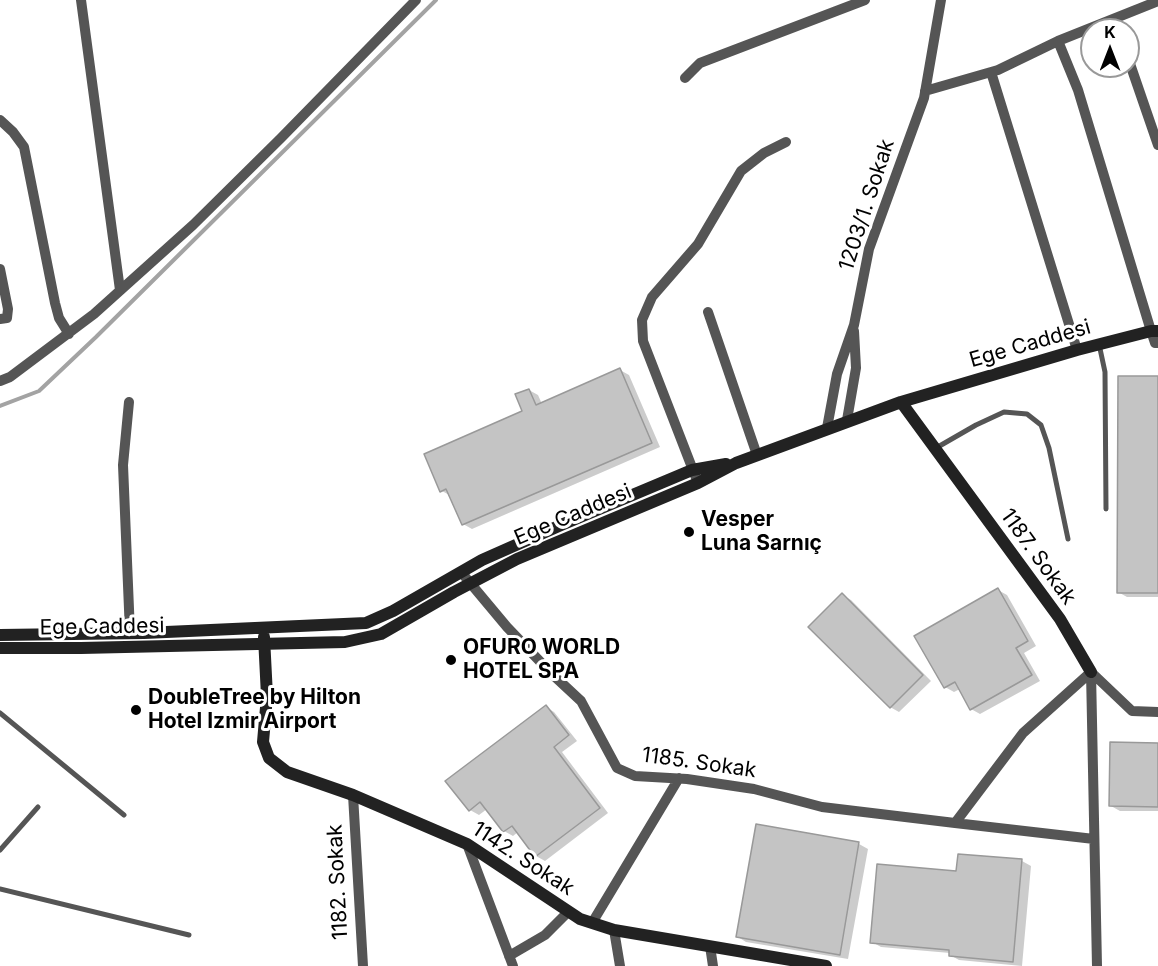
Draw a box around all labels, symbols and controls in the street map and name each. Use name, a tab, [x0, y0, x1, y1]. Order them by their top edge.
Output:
north arrow	[1080, 18, 1140, 78]
text: K	[1104, 22, 1116, 42]
street label: 1203/1. Sokak	[834, 136, 900, 274]
street label: Ege Caddesi	[966, 315, 1094, 373]
street label: Ege Caddesi	[511, 479, 635, 551]
street label: 1187. Sokak	[995, 504, 1081, 610]
place label: Vesper Luna Sarnıç	[701, 507, 822, 557]
marker: Vesper Luna Sarnıç	[682, 525, 696, 539]
street label: Ege Caddesi	[39, 613, 165, 641]
place label: OFURO WORLD HOTEL SPA	[463, 635, 620, 685]
marker: OFURO WORLD HOTEL SPA	[444, 653, 458, 667]
place label: DoubleTree by Hilton Hotel Izmir Airport	[148, 685, 361, 735]
marker: DoubleTree by Hilton Hotel Izmir Airport	[129, 703, 143, 717]
street label: 1185. Sokak	[640, 743, 758, 783]
street label: 1142. Sokak	[467, 817, 579, 901]
street label: 1182. Sokak	[322, 824, 354, 940]

